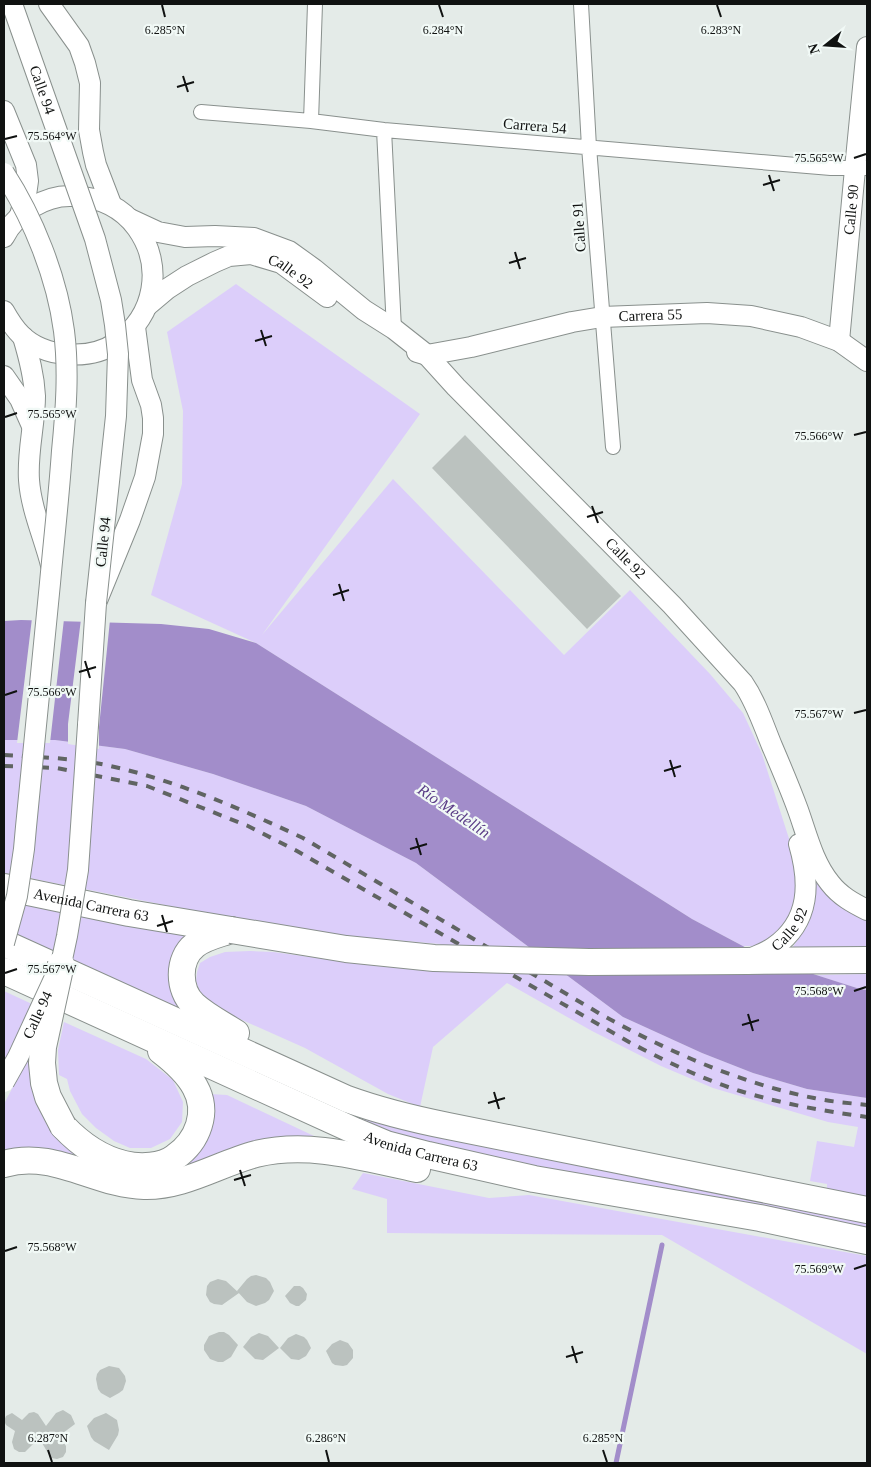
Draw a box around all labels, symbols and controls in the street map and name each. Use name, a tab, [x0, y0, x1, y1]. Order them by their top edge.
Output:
north arrow	[801, 20, 851, 70]
text: 6.285°N	[145, 23, 186, 37]
text: 6.284°N	[423, 23, 464, 37]
text: 6.283°N	[701, 23, 742, 37]
text: N	[805, 42, 823, 56]
street label: Calle 94	[26, 63, 58, 117]
street label: Carrera 54	[503, 115, 568, 137]
text: 75.564°W	[27, 129, 77, 143]
text: 75.565°W	[794, 151, 844, 165]
street label: Calle 90	[841, 184, 862, 235]
street label: Calle 91	[569, 201, 589, 253]
street label: Calle 92	[266, 252, 316, 292]
street label: Carrera 55	[618, 306, 683, 324]
text: 75.565°W	[27, 407, 77, 421]
text: 75.566°W	[794, 429, 844, 443]
street label: Calle 94	[92, 516, 114, 568]
street label: Calle 92	[602, 535, 649, 582]
text: 75.566°W	[27, 685, 77, 699]
text: 75.567°W	[794, 707, 844, 721]
water label: Río Medellín	[414, 780, 493, 841]
street label: Avenida Carrera 63	[32, 885, 150, 924]
street label: Calle 92	[768, 905, 810, 954]
text: 75.567°W	[27, 962, 77, 976]
text: 75.568°W	[794, 984, 844, 998]
street label: Calle 94	[20, 988, 56, 1041]
street label: Avenida Carrera 63	[362, 1128, 479, 1174]
text: 75.568°W	[27, 1240, 77, 1254]
text: 75.569°W	[794, 1262, 844, 1276]
text: 6.287°N	[28, 1431, 69, 1445]
text: 6.286°N	[306, 1431, 347, 1445]
text: 6.285°N	[583, 1431, 624, 1445]

